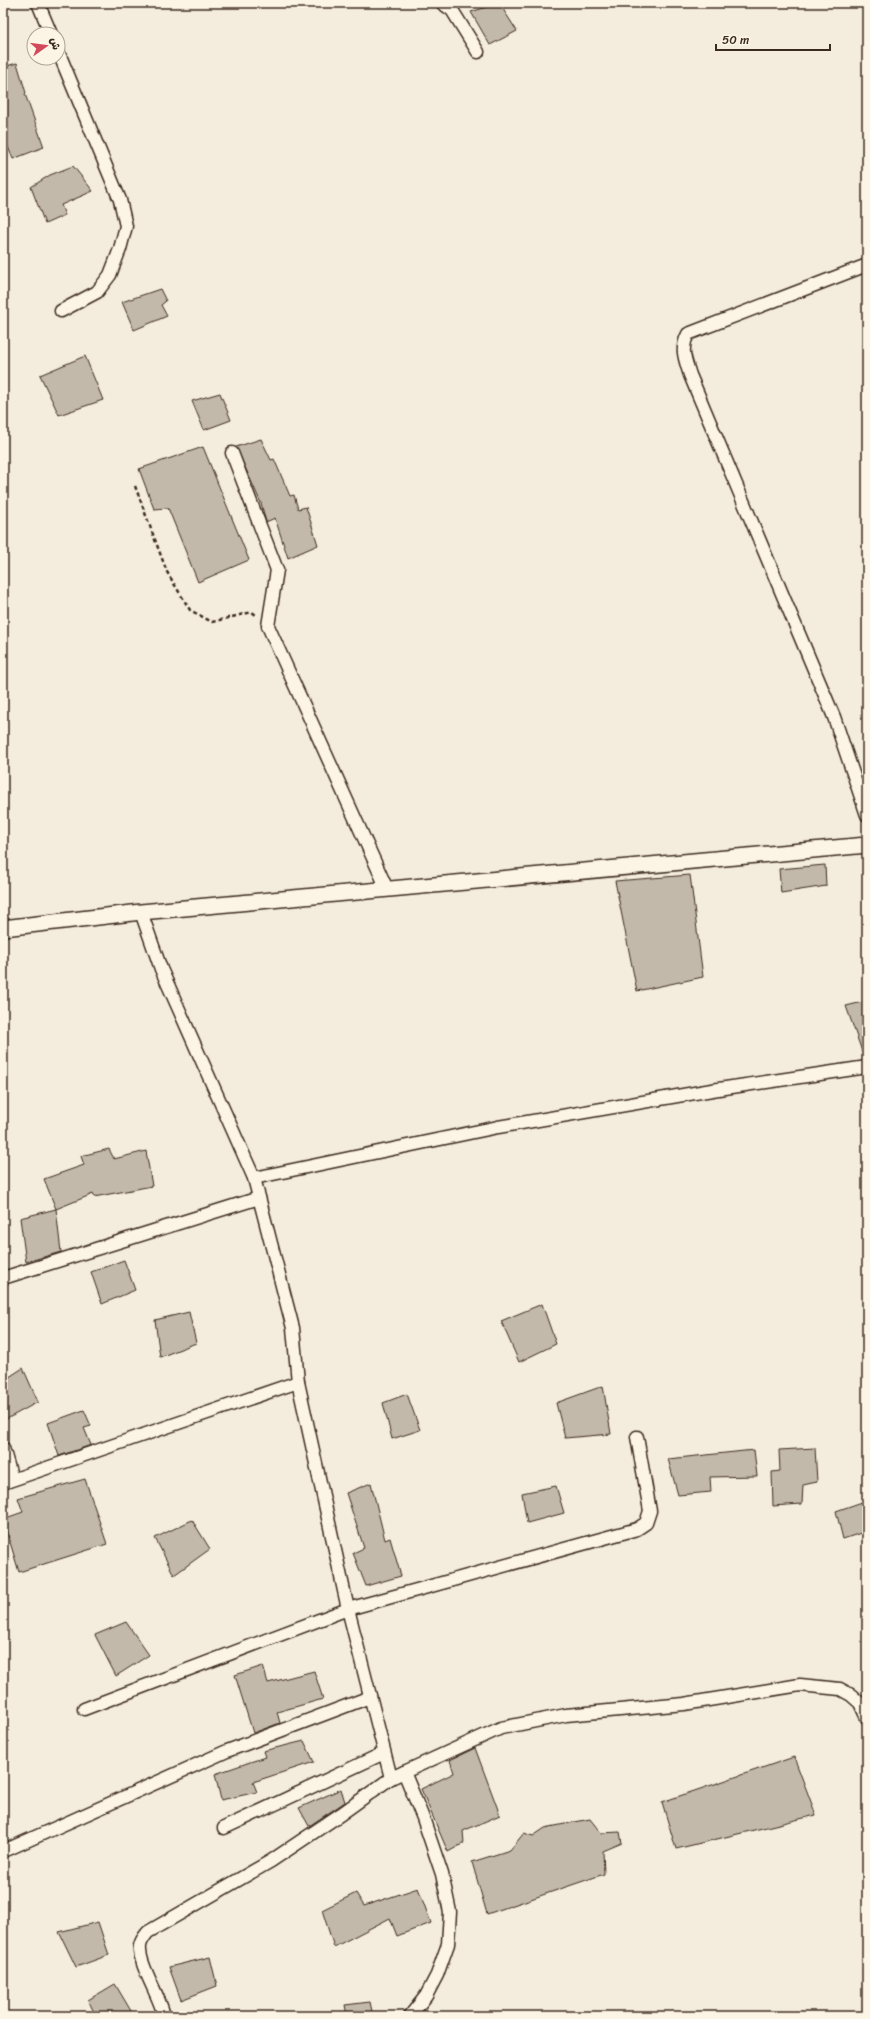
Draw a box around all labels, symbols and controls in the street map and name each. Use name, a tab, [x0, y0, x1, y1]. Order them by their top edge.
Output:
north arrow	[26, 26, 66, 66]
scale bar	[716, 26, 830, 52]
text: 50 m	[722, 29, 749, 51]
text: ش	[45, 36, 66, 52]

